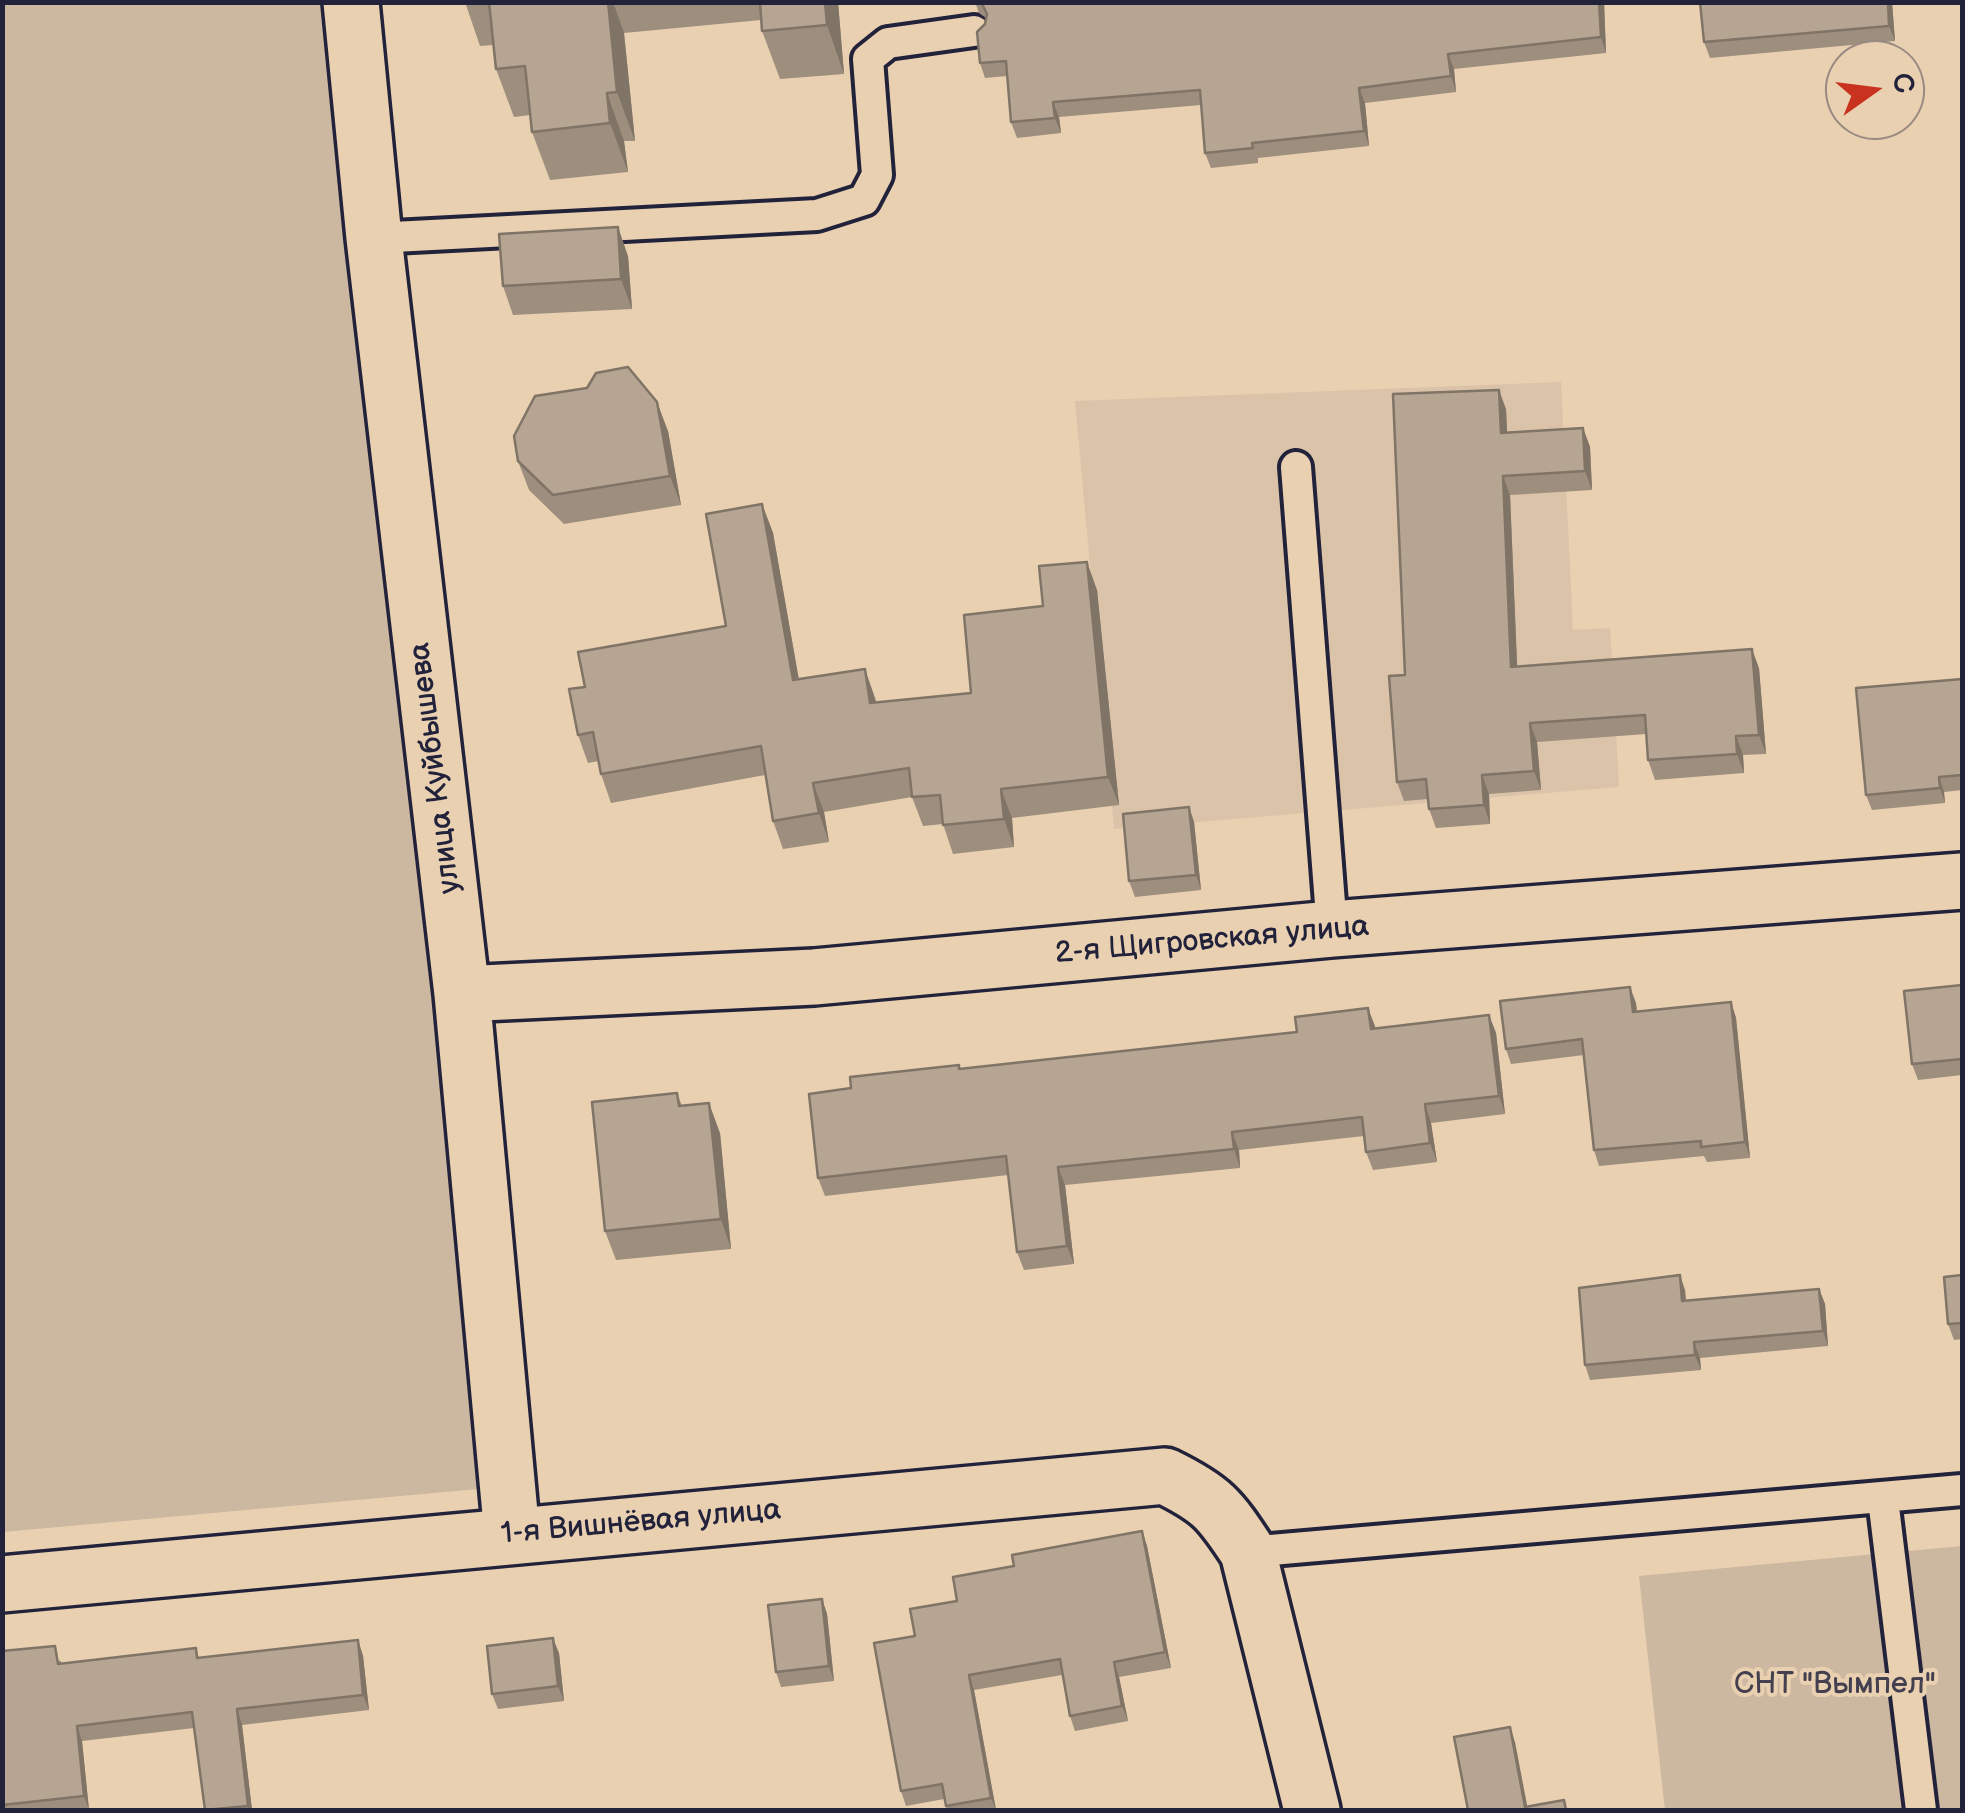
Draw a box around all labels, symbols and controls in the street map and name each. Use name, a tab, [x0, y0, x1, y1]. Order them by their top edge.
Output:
north arrow	[1825, 40, 1925, 140]
text: С	[1884, 70, 1921, 97]
street label: улица Куйбышева	[403, 640, 469, 896]
street label: 2-я Щигровская улица	[1053, 909, 1371, 973]
street label: 1-я Вишнёвая улица	[500, 1493, 782, 1553]
park label: СНТ "Вымпел"	[1734, 1667, 1936, 1703]

